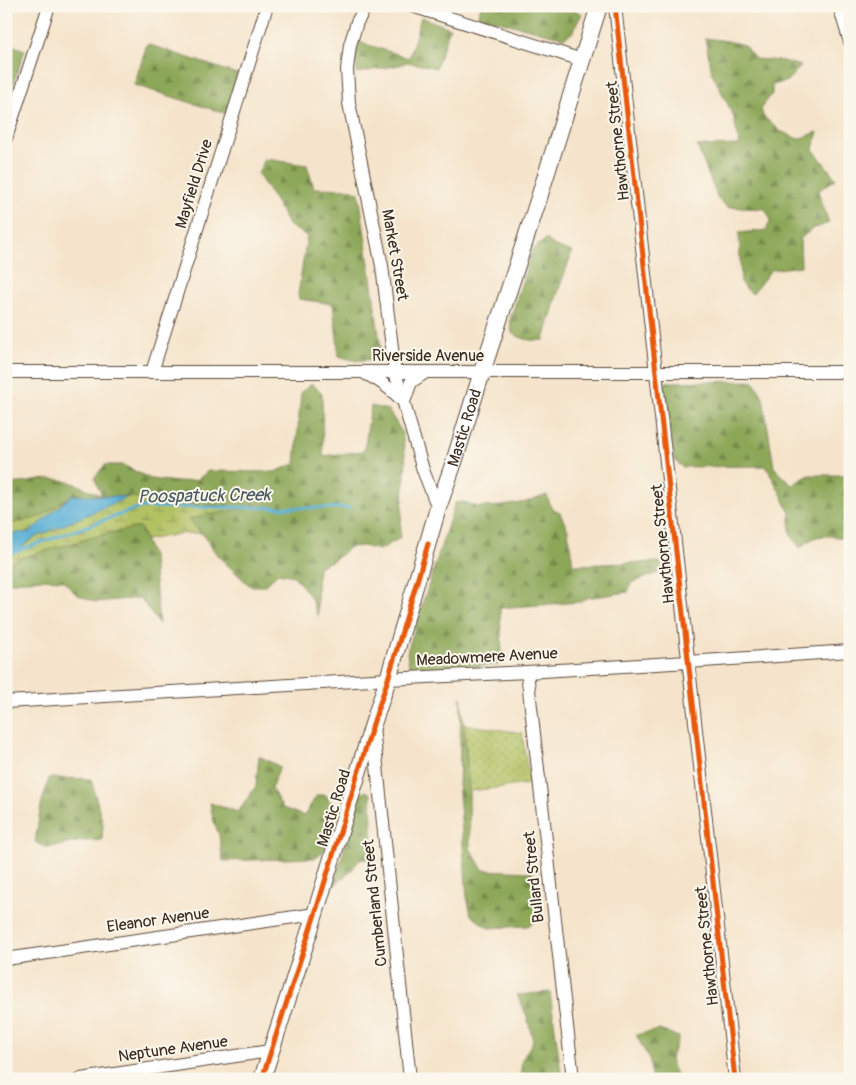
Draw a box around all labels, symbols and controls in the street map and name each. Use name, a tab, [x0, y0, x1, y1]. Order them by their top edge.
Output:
street label: Hawthorne Street	[602, 80, 634, 202]
street label: Mayfield Drive	[171, 137, 217, 231]
street label: Market Street	[377, 208, 413, 303]
street label: Riverside Avenue	[372, 346, 484, 366]
street label: Mastic Road	[443, 387, 486, 469]
water label: Poospatuck Creek	[137, 483, 272, 509]
street label: Hawthorne Street	[647, 483, 679, 605]
street label: Meadowmere Avenue	[416, 643, 558, 671]
street label: Mastic Road	[313, 767, 355, 849]
street label: Bullard Street	[519, 830, 549, 924]
street label: Cumberland Street	[358, 838, 392, 968]
street label: Hawthorne Street	[691, 885, 723, 1007]
street label: Eleanor Avenue	[105, 903, 211, 937]
street label: Neptune Avenue	[117, 1031, 229, 1067]

